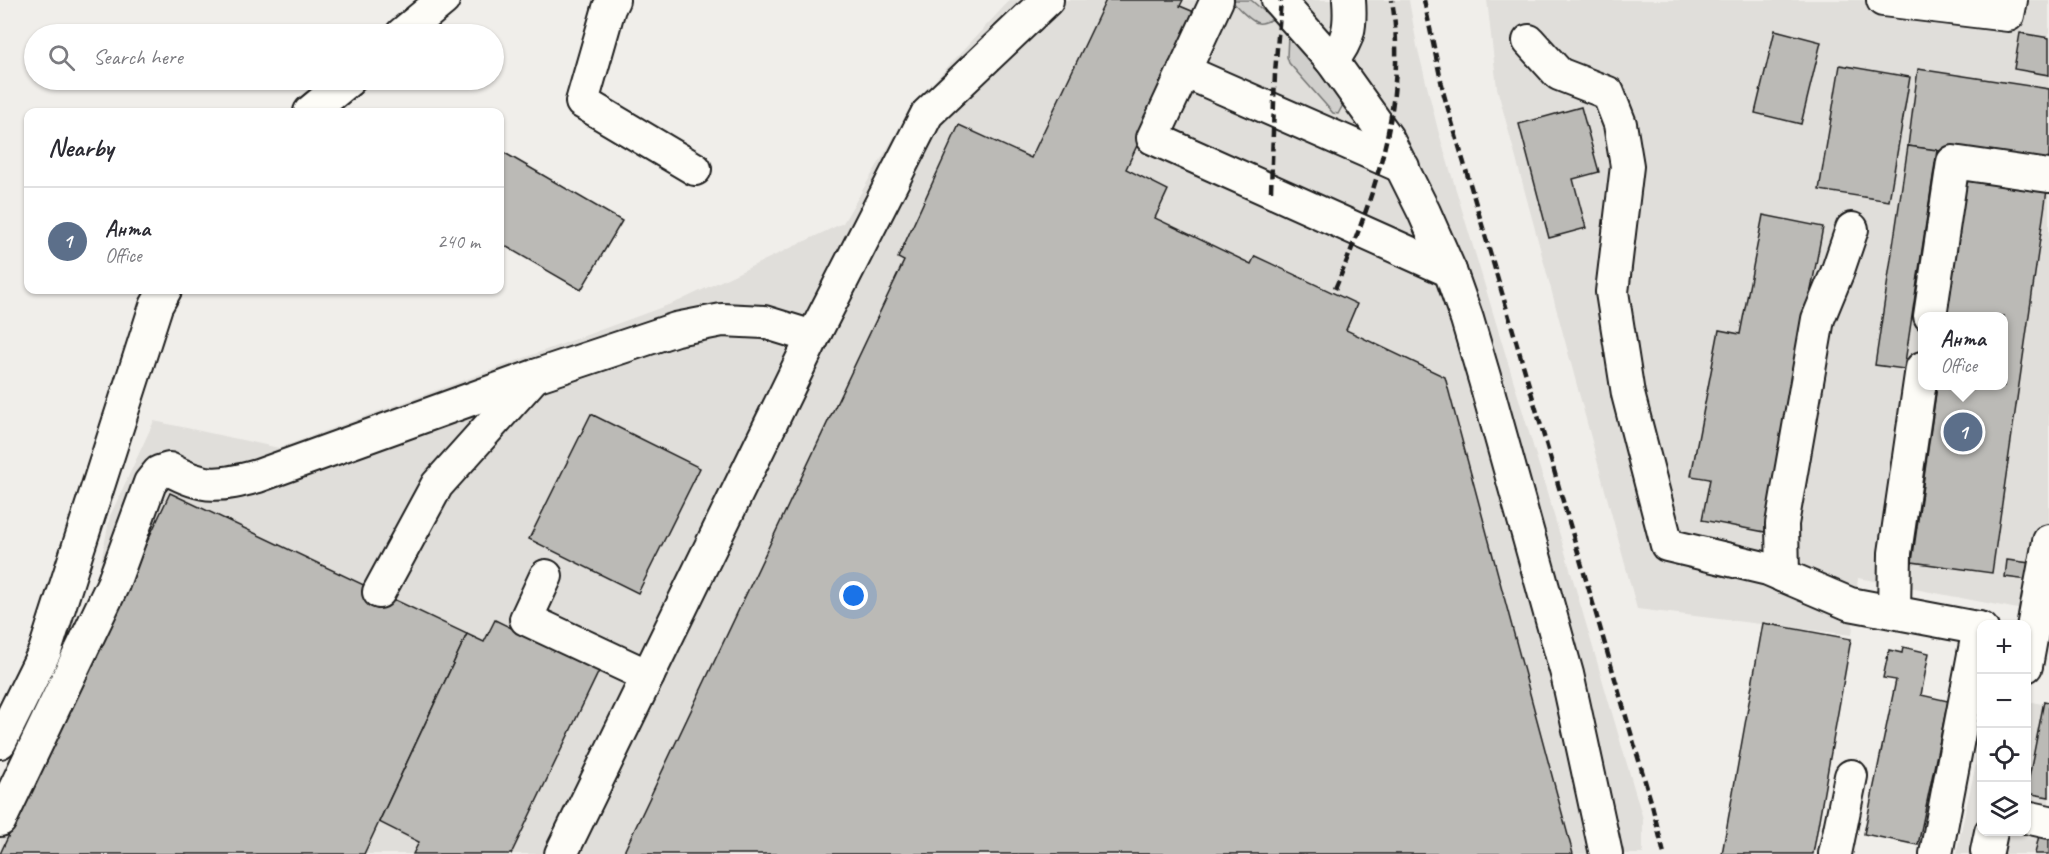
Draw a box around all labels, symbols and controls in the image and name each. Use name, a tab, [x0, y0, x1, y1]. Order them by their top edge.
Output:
search box	[24, 24, 504, 90]
icon: search	[45, 41, 78, 74]
text: Search here	[93, 43, 183, 71]
text: Nearby	[48, 131, 113, 164]
text: Анта	[105, 215, 150, 243]
text: 1	[63, 229, 72, 254]
text: 240 m	[437, 229, 480, 254]
text: Office	[105, 243, 142, 268]
popup	[1918, 312, 2008, 390]
text: Анта	[1940, 325, 1986, 353]
text: Office	[1940, 353, 1977, 378]
pin: 1	[1944, 410, 1982, 454]
your location	[839, 581, 868, 610]
map controls	[1977, 620, 2031, 836]
button: +	[1977, 620, 2031, 674]
button: −	[1977, 674, 2031, 728]
button: locate	[1977, 728, 2031, 782]
button: layers	[1977, 782, 2031, 836]

